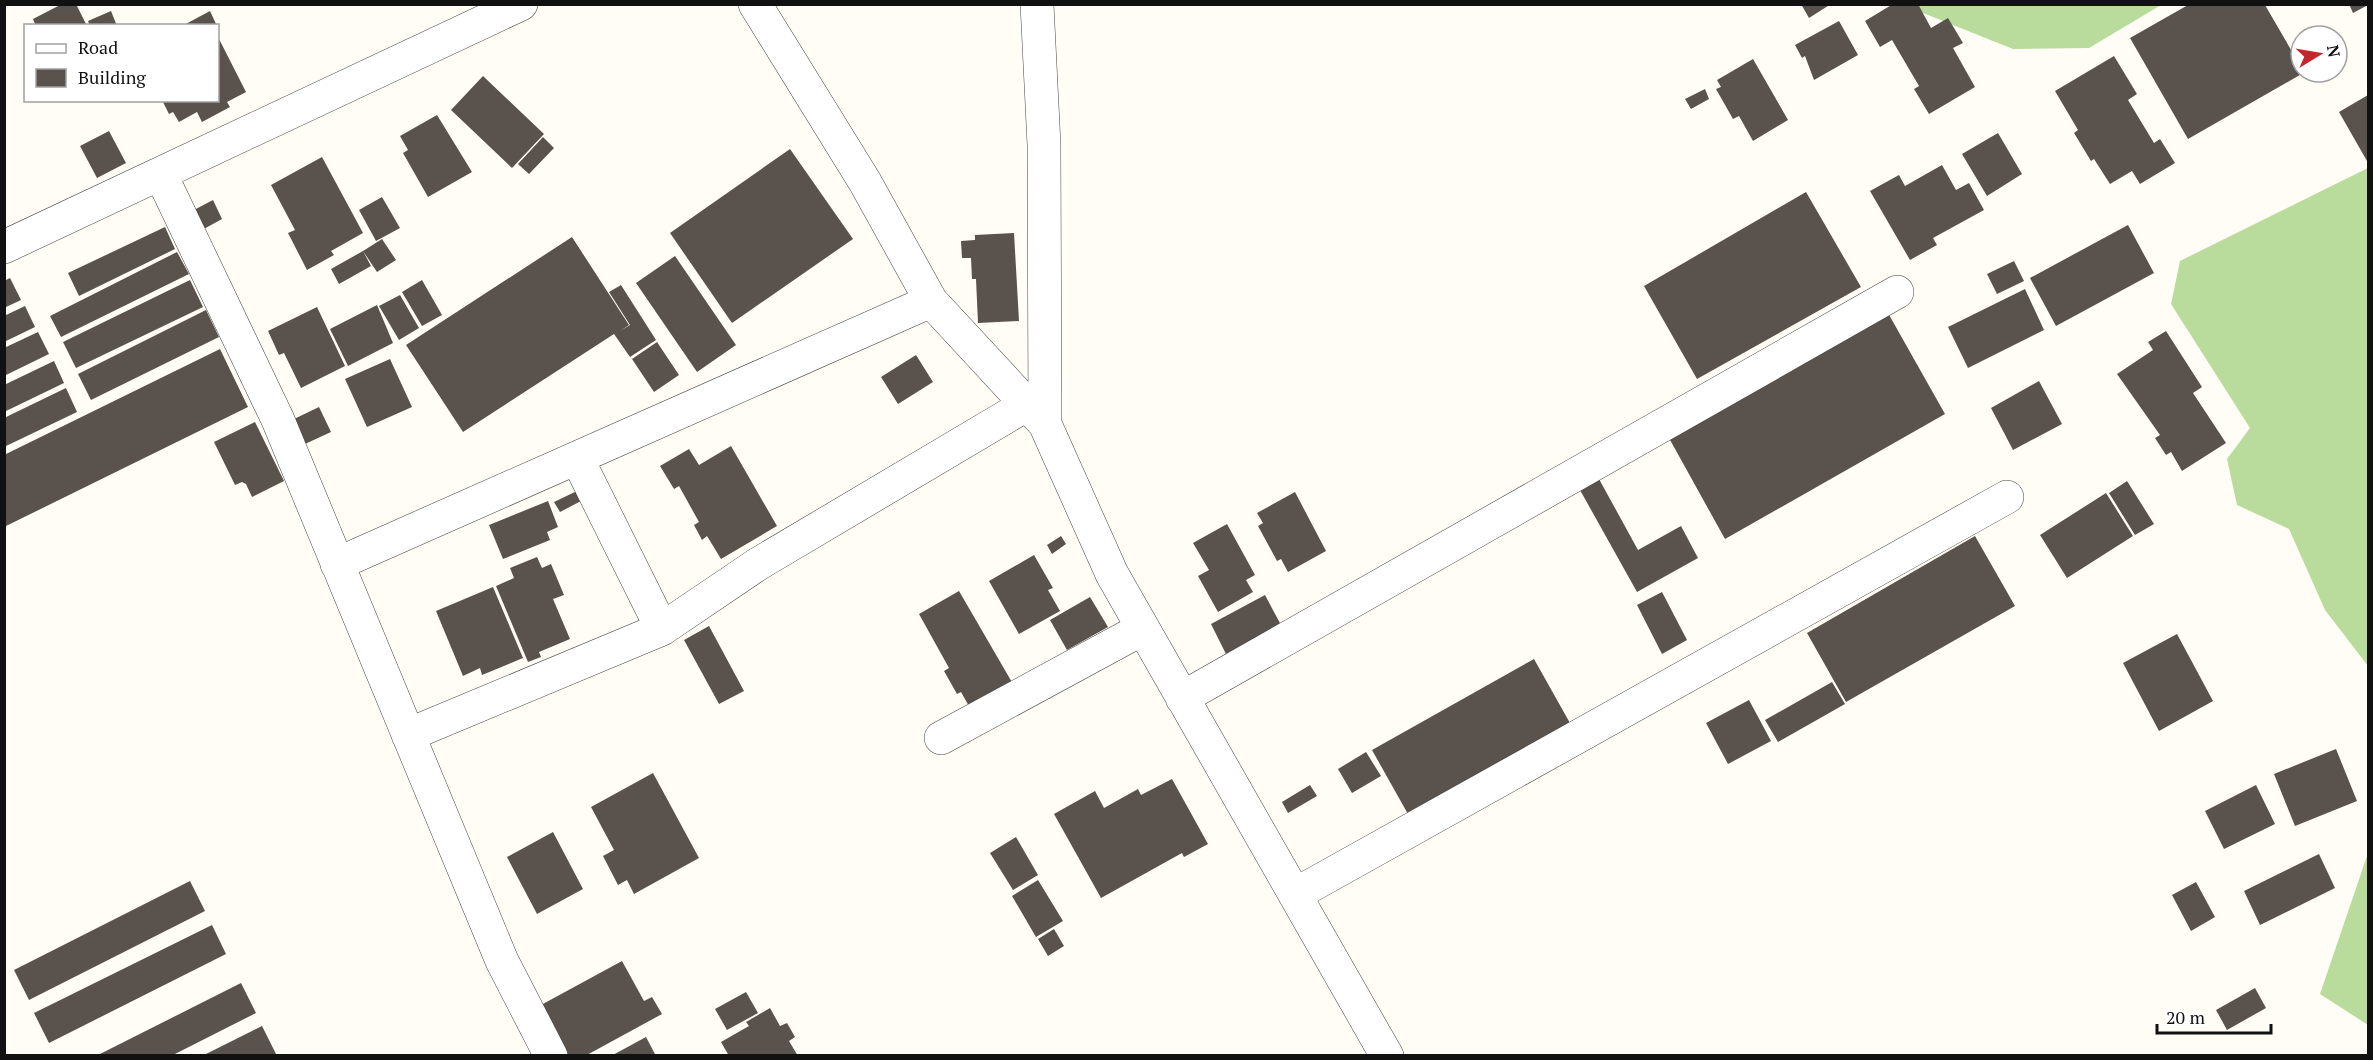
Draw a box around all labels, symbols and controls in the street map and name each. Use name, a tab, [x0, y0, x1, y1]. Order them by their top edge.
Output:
legend	[24, 24, 219, 102]
north arrow	[2289, 24, 2349, 84]
text: Road	[78, 35, 118, 59]
text: N	[2322, 43, 2346, 59]
text: Building	[78, 65, 146, 89]
scale bar	[2157, 997, 2271, 1035]
text: 20 m	[2166, 1005, 2206, 1029]

